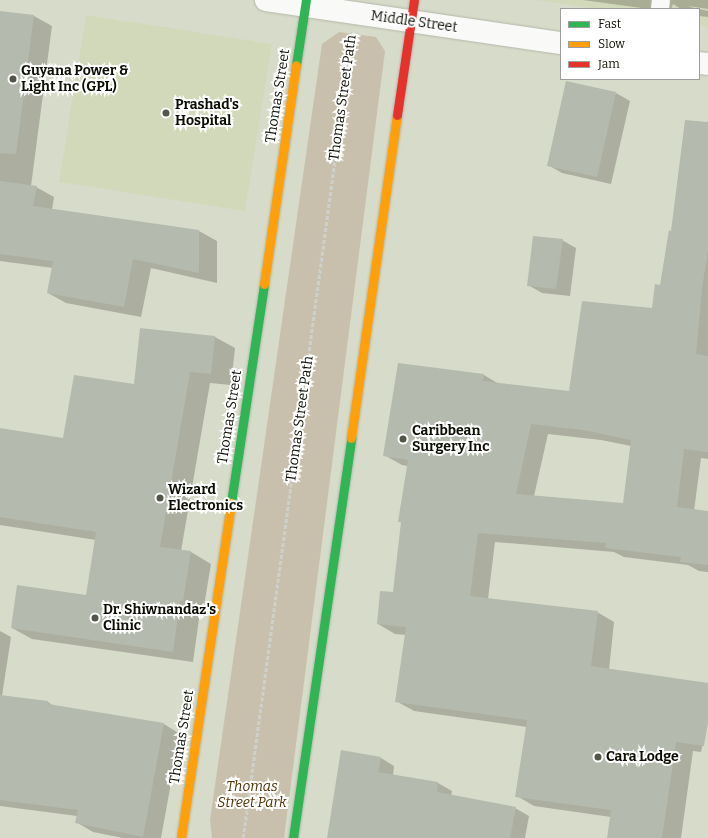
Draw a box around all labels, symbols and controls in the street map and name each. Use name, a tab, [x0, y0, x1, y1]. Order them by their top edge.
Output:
street label: Middle Street	[370, 8, 458, 36]
legend	[560, 8, 700, 80]
text: Fast	[598, 17, 621, 31]
street label: Thomas Street Path	[326, 34, 360, 162]
text: Slow	[598, 37, 625, 51]
street label: Thomas Street	[262, 48, 294, 144]
text: Jam	[598, 57, 620, 71]
place label: Guyana Power & Light Inc (GPL)	[21, 63, 128, 96]
marker: Guyana Power & Light Inc (GPL)	[8, 74, 18, 84]
place label: Prashad's Hospital	[175, 97, 239, 130]
marker: Prashad's Hospital	[160, 107, 172, 119]
street label: Thomas Street Path	[283, 355, 317, 483]
street label: Thomas Street	[214, 369, 246, 465]
place label: Caribbean Surgery Inc	[412, 423, 489, 456]
marker: Caribbean Surgery Inc	[397, 433, 409, 445]
place label: Wizard Electronics	[168, 482, 243, 514]
marker: Wizard Electronics	[155, 493, 165, 503]
place label: Dr. Shiwnandaz's Clinic	[103, 602, 216, 634]
marker: Dr. Shiwnandaz's Clinic	[90, 613, 100, 623]
street label: Thomas Street	[166, 689, 198, 785]
place label: Cara Lodge	[606, 749, 679, 765]
marker: Cara Lodge	[593, 752, 603, 762]
park label: Thomas Street Park	[217, 779, 287, 812]

